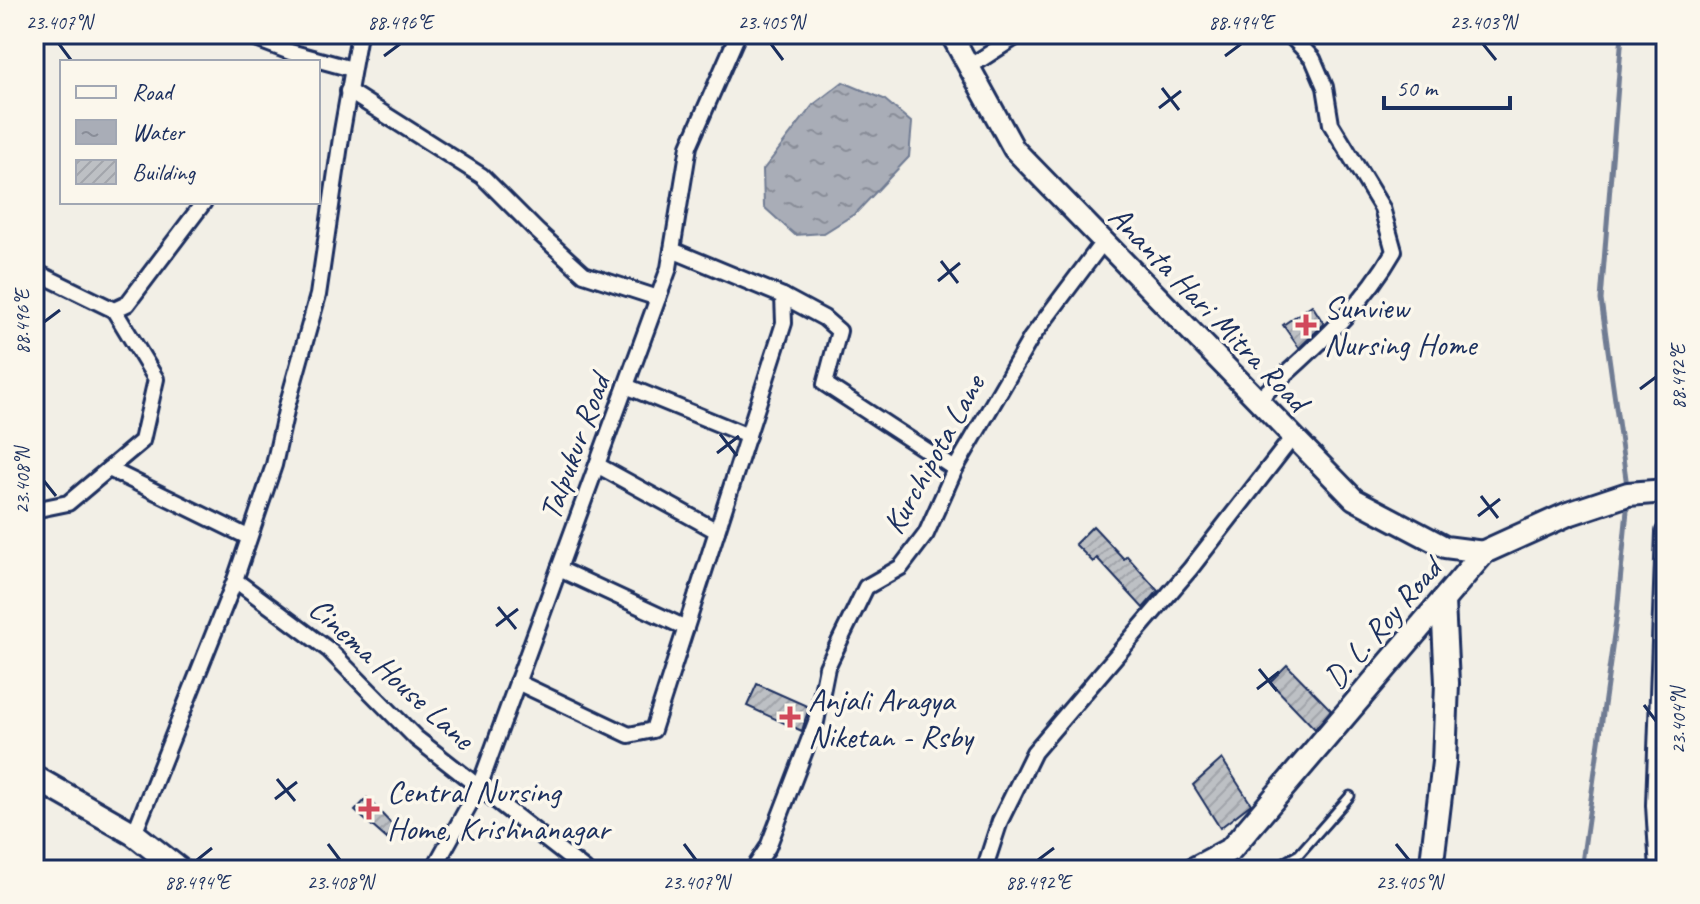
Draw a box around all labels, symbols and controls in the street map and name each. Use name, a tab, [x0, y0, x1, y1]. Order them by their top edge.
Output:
text: 23.407°N	[26, 10, 95, 35]
text: 88.496°E	[367, 10, 435, 35]
text: 23.405°N	[738, 10, 807, 35]
text: 88.494°E	[1208, 10, 1276, 35]
text: 23.403°N	[1450, 10, 1519, 35]
legend	[60, 60, 320, 204]
scale bar	[1384, 60, 1510, 110]
text: 50 m	[1396, 73, 1439, 103]
text: Road	[132, 77, 176, 107]
text: Water	[132, 117, 187, 147]
text: Building	[132, 157, 197, 187]
street label: Ananta Hari Mitra Road	[1100, 197, 1320, 423]
text: 88.496°E	[10, 287, 35, 355]
place label: Sunview Nursing Home	[1324, 287, 1479, 365]
marker: Sunview Nursing Home	[1295, 314, 1317, 336]
text: 88.492°E	[1666, 342, 1691, 410]
street label: Talpukur Road	[529, 364, 621, 525]
street label: Kurchipota Lane	[873, 365, 995, 541]
text: 23.408°N	[10, 445, 35, 514]
street label: D. L. Roy Road	[1315, 546, 1454, 697]
street label: Cinema House Lane	[300, 588, 485, 760]
place label: Anjali Aragya Niketan - Rsby	[808, 679, 976, 757]
text: 23.404°N	[1666, 685, 1691, 754]
marker: Anjali Aragya Niketan - Rsby	[779, 706, 801, 728]
place label: Central Nursing Home, Krishnanagar	[387, 771, 613, 849]
marker: Central Nursing Home, Krishnanagar	[358, 798, 380, 820]
text: 88.494°E	[164, 870, 232, 895]
text: 23.408°N	[307, 870, 376, 895]
text: 23.407°N	[663, 870, 732, 895]
text: 88.492°E	[1005, 870, 1073, 895]
text: 23.405°N	[1376, 870, 1445, 895]

